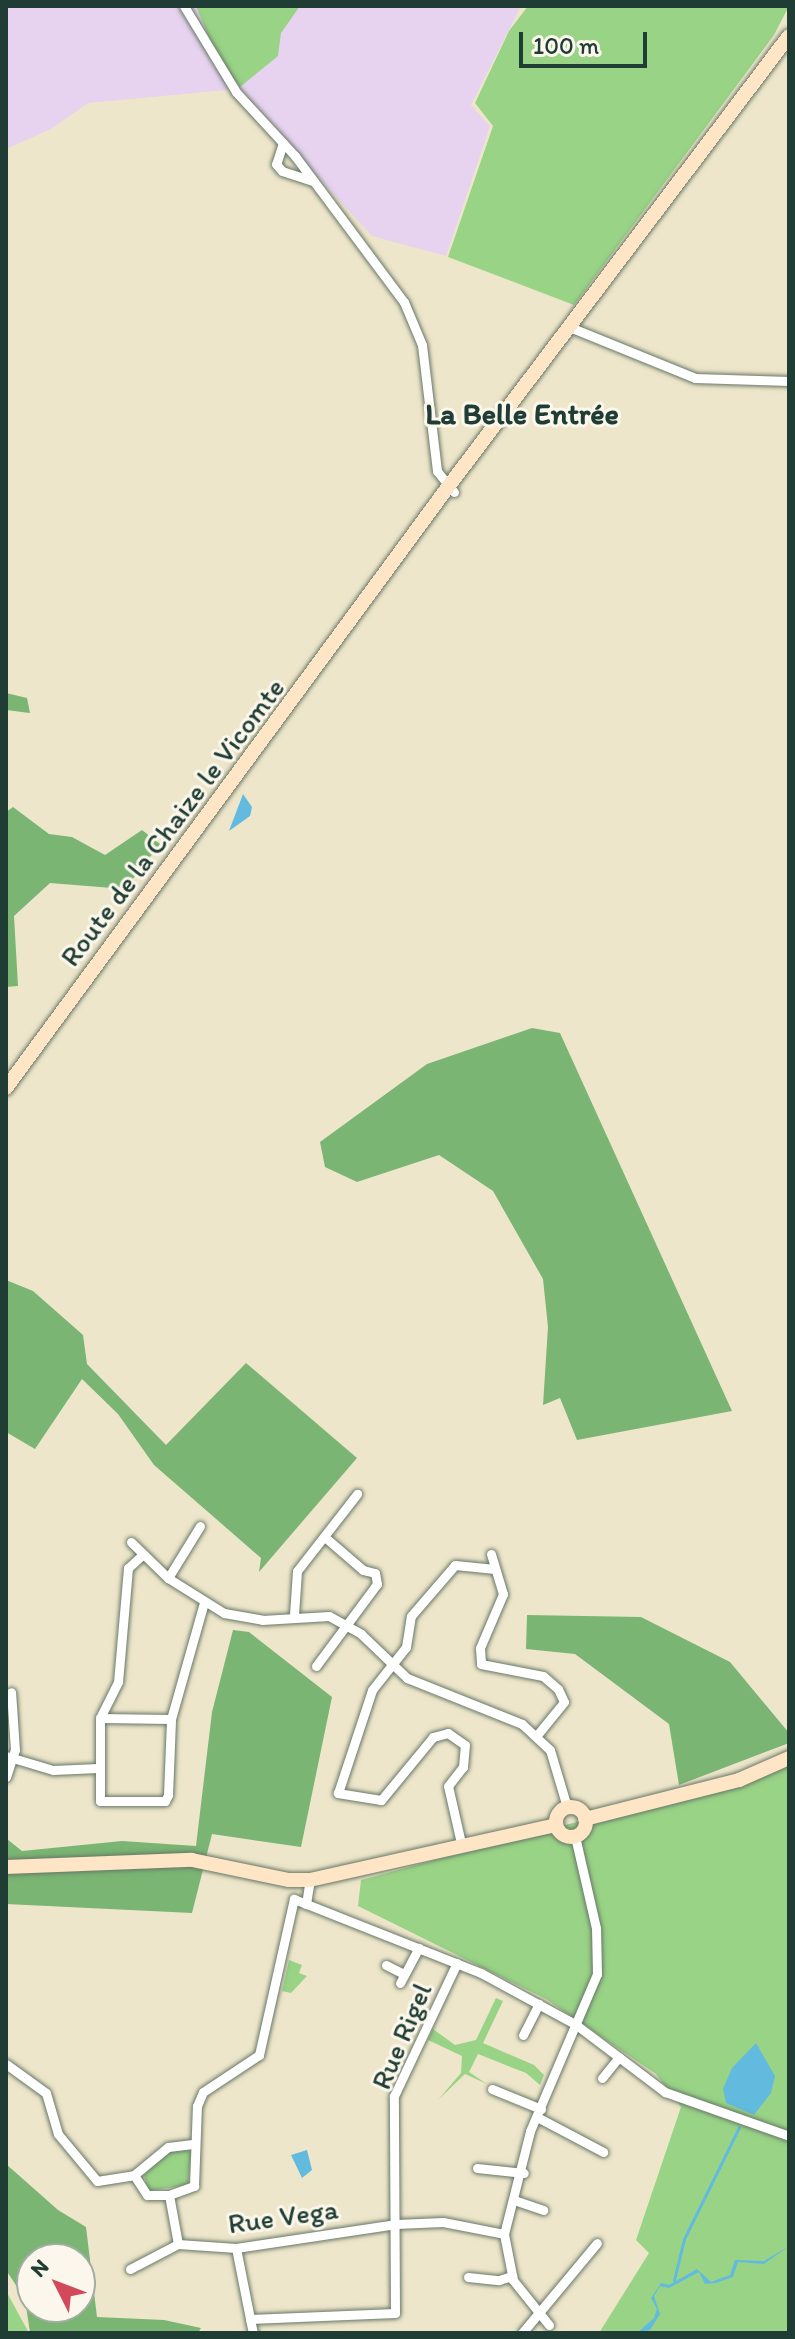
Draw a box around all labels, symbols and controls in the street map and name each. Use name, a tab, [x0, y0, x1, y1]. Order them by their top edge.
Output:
scale bar	[523, 16, 651, 66]
text: 100 m	[533, 31, 599, 60]
district label: La Belle Entrée	[425, 396, 619, 432]
street label: Route de la Chaize le Vicomte	[52, 671, 292, 973]
street label: Rue Rigel	[364, 1978, 438, 2094]
street label: Rue Vega	[227, 2192, 339, 2240]
north arrow	[16, 2243, 96, 2323]
text: N	[24, 2253, 54, 2283]

